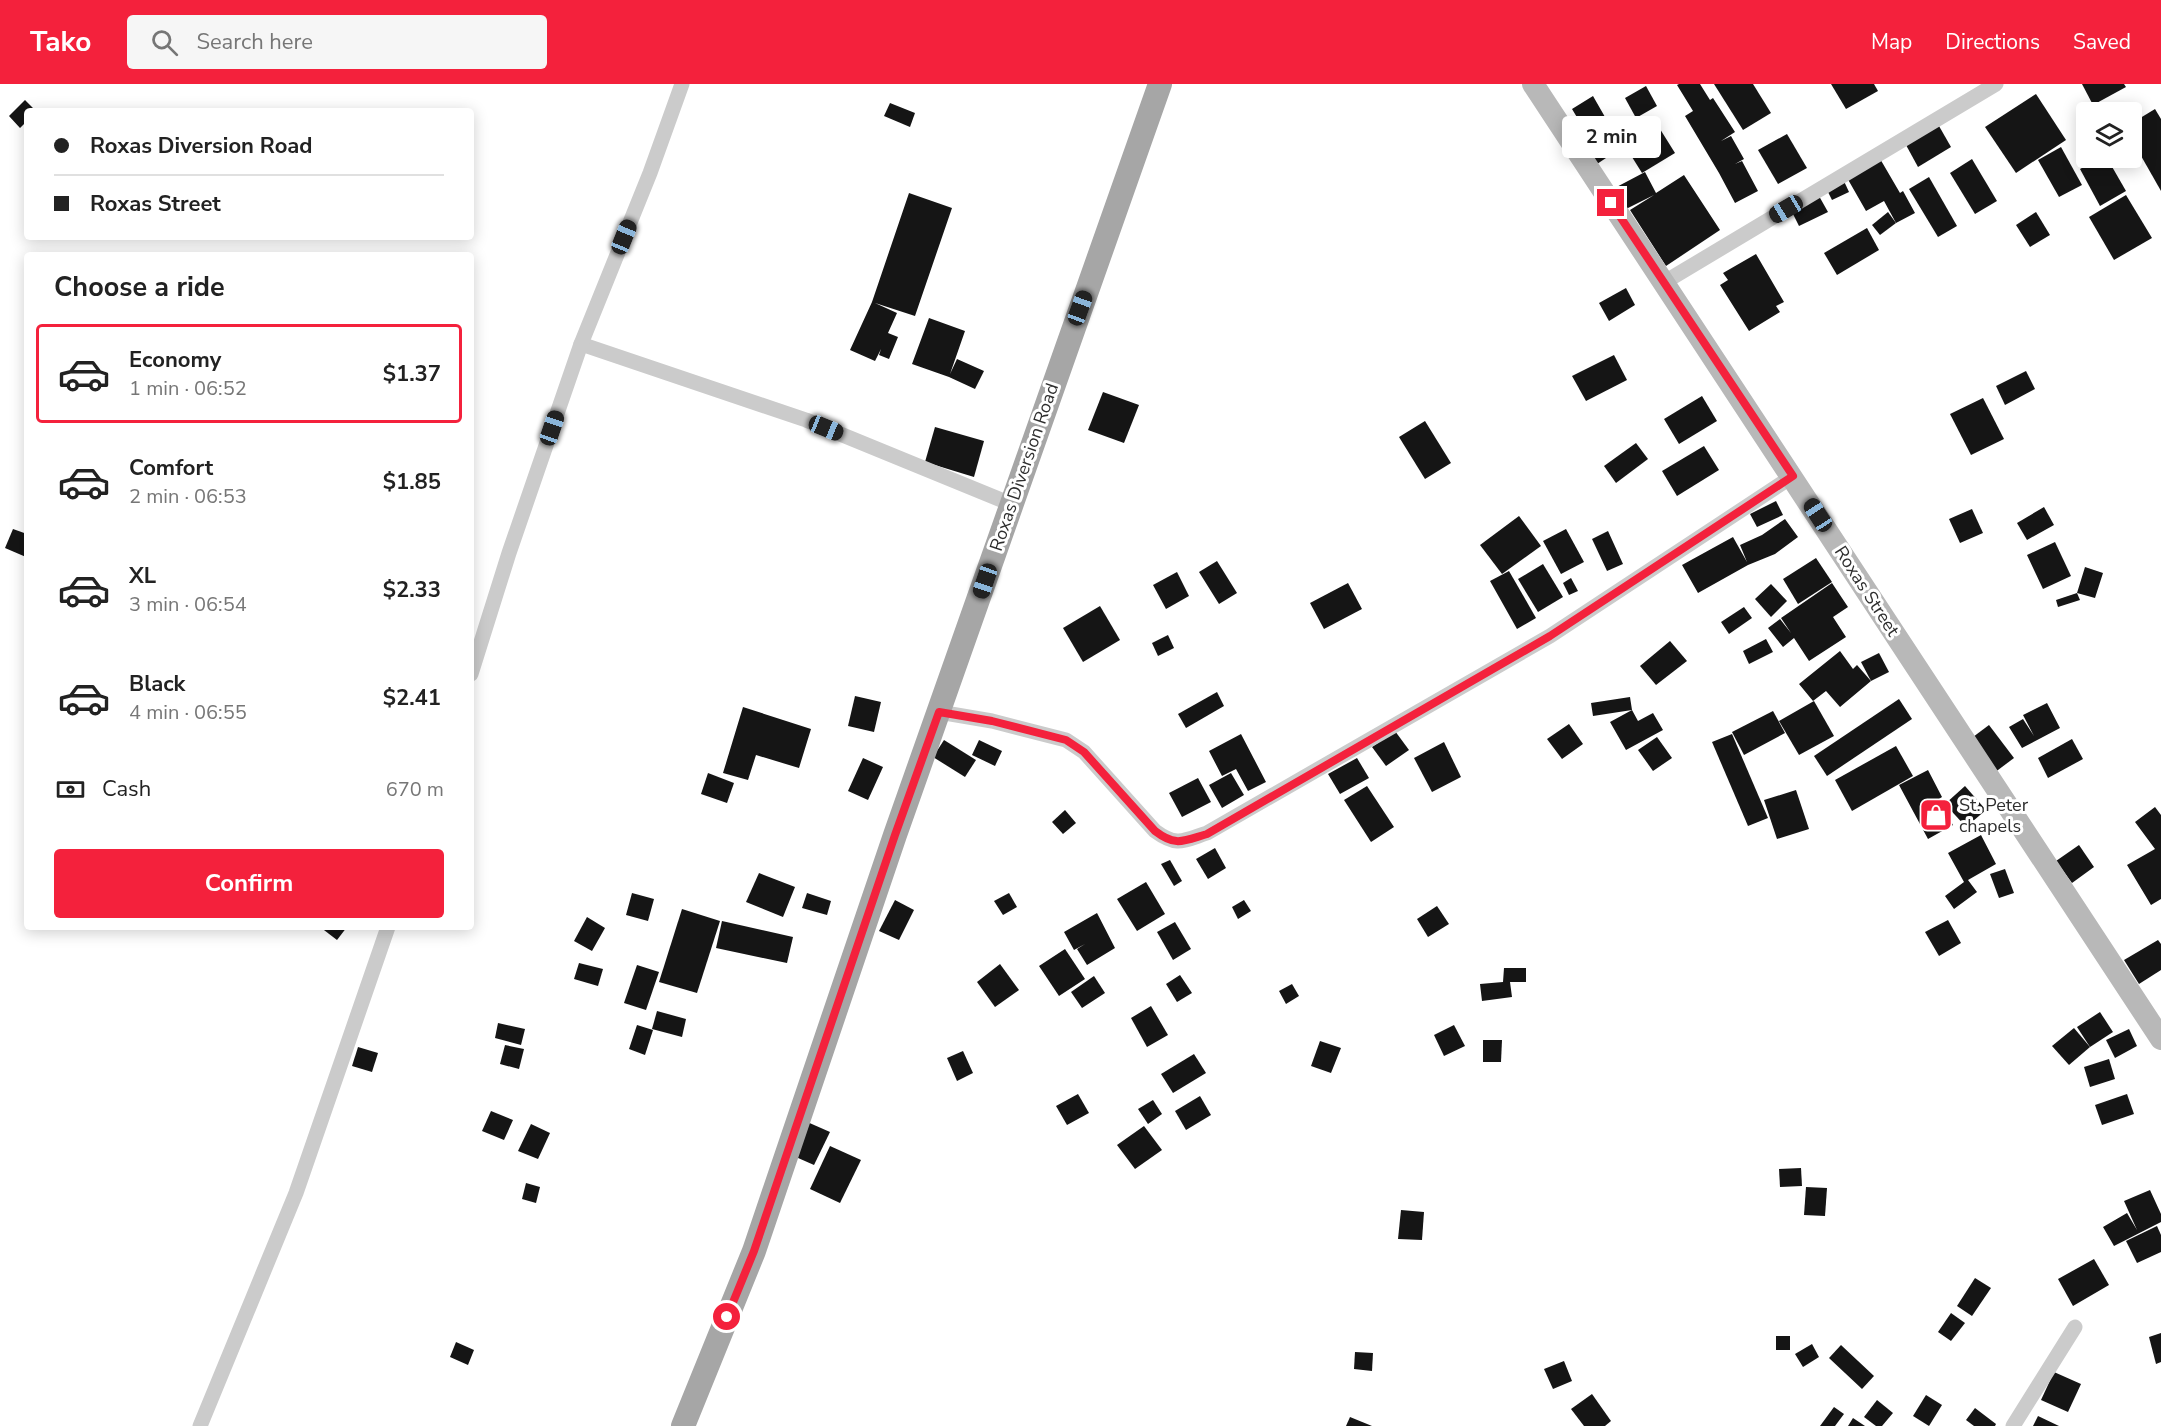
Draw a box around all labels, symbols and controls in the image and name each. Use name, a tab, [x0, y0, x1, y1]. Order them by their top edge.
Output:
search box	[127, 15, 547, 69]
text: Tako	[30, 23, 91, 61]
icon: search	[148, 26, 181, 59]
text: Search here	[196, 27, 313, 57]
text: Map	[1871, 28, 1912, 56]
text: Directions	[1945, 28, 2040, 56]
text: Saved	[2073, 28, 2131, 56]
map controls	[2076, 102, 2142, 168]
button: layers	[2076, 102, 2142, 168]
callout: 2 min	[1562, 116, 1660, 158]
text: 2 min	[1586, 123, 1637, 150]
text: Roxas Diversion Road	[90, 131, 313, 161]
text: Roxas Street	[90, 189, 221, 219]
route end	[1597, 189, 1624, 216]
car	[1766, 192, 1806, 226]
car	[609, 217, 639, 257]
text: Choose a ride	[54, 269, 225, 306]
car	[1065, 288, 1095, 328]
text: Economy	[129, 345, 221, 375]
icon: car	[57, 347, 111, 401]
text: $1.37	[383, 359, 441, 389]
text: 1 min · 06:52	[129, 375, 247, 402]
street label: Roxas Diversion Road	[984, 380, 1064, 554]
car	[538, 408, 566, 448]
car	[806, 413, 846, 443]
text: Comfort	[129, 453, 213, 483]
icon: car	[57, 455, 111, 509]
text: $1.85	[383, 467, 441, 497]
text: 2 min · 06:53	[129, 483, 247, 510]
car	[1801, 495, 1835, 535]
street label: Roxas Street	[1829, 541, 1905, 641]
text: XL	[129, 561, 156, 591]
car	[971, 561, 999, 601]
icon: car	[57, 563, 111, 617]
text: $2.33	[383, 575, 441, 605]
text: 3 min · 06:54	[129, 591, 247, 618]
text: Black	[129, 669, 185, 699]
icon: car	[57, 671, 111, 725]
text: $2.41	[383, 683, 441, 713]
text: 4 min · 06:55	[129, 699, 247, 726]
icon: cash	[54, 773, 87, 806]
text: Cash	[102, 774, 151, 804]
text: 670 m	[386, 776, 444, 803]
place label: St. Peter chapels	[1959, 793, 2029, 838]
shop icon: St. Peter chapels	[1918, 797, 1954, 833]
button: Confirm	[54, 849, 444, 918]
route start	[713, 1303, 740, 1330]

